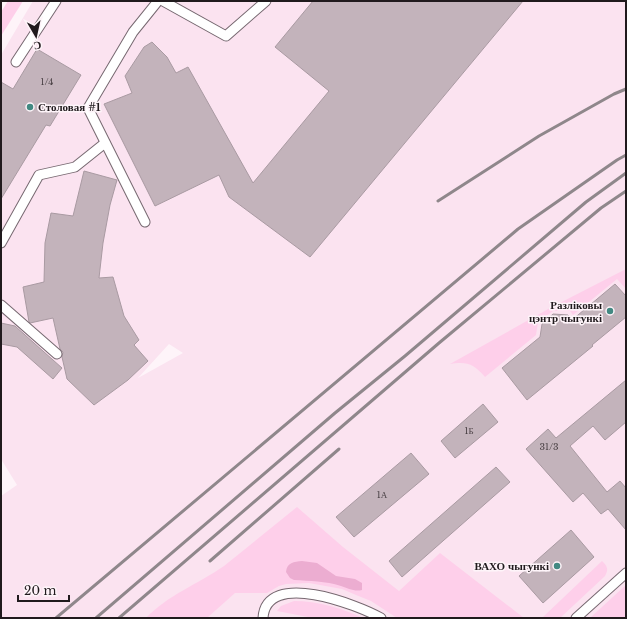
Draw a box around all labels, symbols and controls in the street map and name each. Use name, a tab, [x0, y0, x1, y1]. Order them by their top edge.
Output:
north arrow	[16, 16, 56, 56]
text: С	[32, 38, 43, 53]
house number: 1/4	[40, 76, 54, 87]
place label: Столовая #1	[38, 100, 101, 114]
marker: Столовая #1	[25, 102, 35, 112]
place label: Разліковы цэнтр чыгункі	[529, 298, 602, 325]
marker: Разліковы цэнтр чыгункі	[605, 306, 615, 316]
house number: 1Б	[464, 425, 474, 436]
house number: 31/3	[539, 441, 559, 452]
house number: 1А	[377, 489, 388, 500]
place label: ВАХО чыгункі	[475, 559, 549, 573]
marker: ВАХО чыгункі	[552, 561, 562, 571]
scale bar	[18, 577, 69, 603]
text: 20 m	[24, 583, 56, 598]

